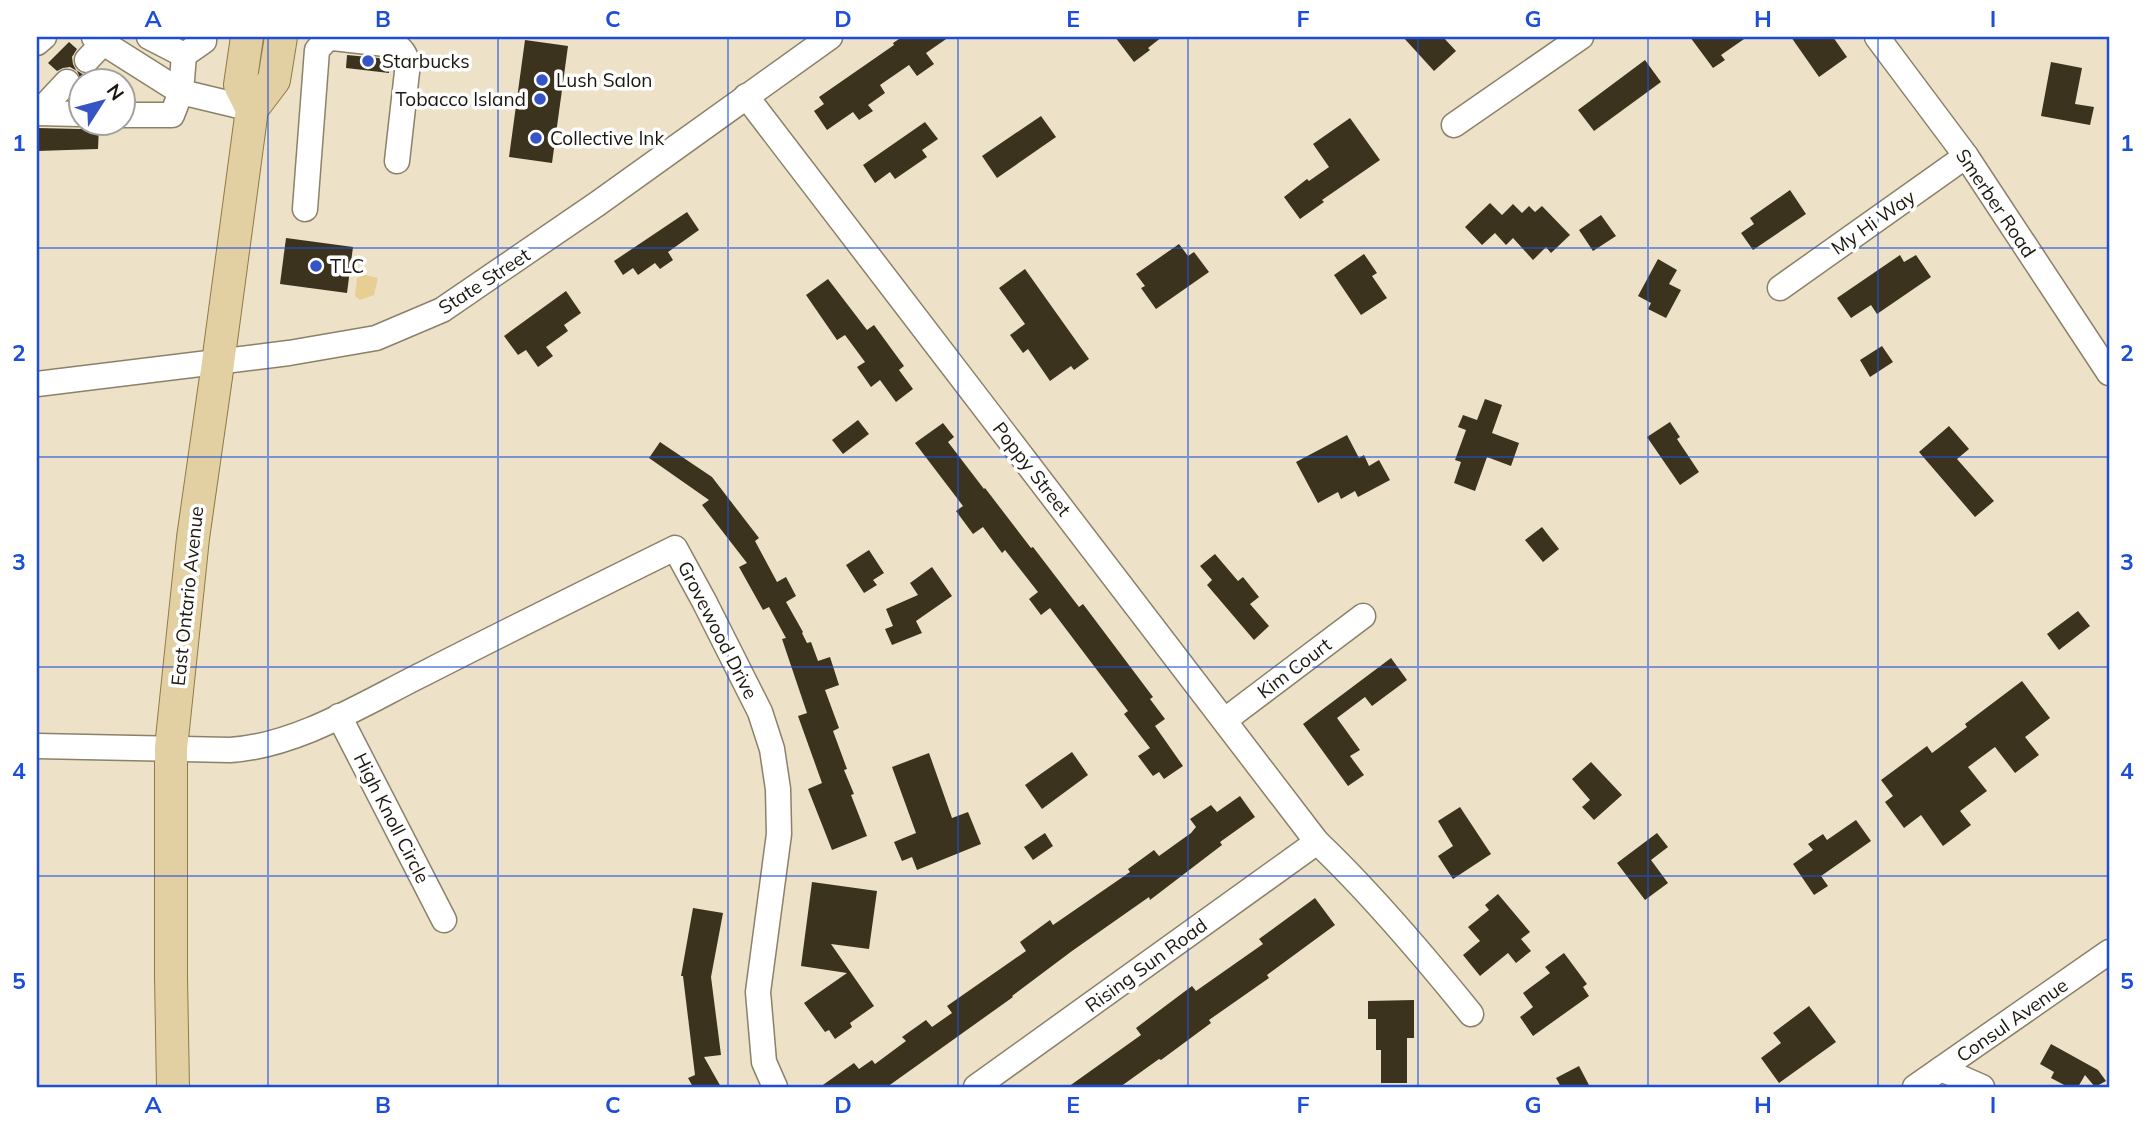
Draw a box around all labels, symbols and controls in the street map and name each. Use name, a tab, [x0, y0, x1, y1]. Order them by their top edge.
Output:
text: A	[144, 4, 162, 33]
text: B	[375, 4, 391, 33]
text: C	[605, 4, 621, 33]
text: D	[834, 4, 852, 33]
text: E	[1066, 4, 1080, 33]
text: F	[1296, 4, 1310, 33]
text: G	[1524, 4, 1542, 33]
text: H	[1754, 4, 1772, 33]
text: I	[1990, 4, 1996, 33]
place label: Starbucks	[382, 49, 470, 73]
marker: Starbucks	[360, 53, 376, 69]
north arrow	[66, 66, 136, 136]
place label: Lush Salon	[556, 68, 652, 92]
marker: Lush Salon	[534, 72, 550, 88]
text: N	[102, 79, 130, 105]
place label: Tobacco Island	[395, 87, 526, 111]
marker: Tobacco Island	[532, 91, 548, 107]
place label: Collective Ink	[550, 126, 664, 150]
text: 1	[12, 128, 26, 157]
text: 1	[2120, 128, 2134, 157]
marker: Collective Ink	[528, 130, 544, 146]
street label: Smerber Road	[1951, 144, 2041, 262]
street label: My Hi Way	[1826, 184, 1920, 260]
street label: State Street	[434, 242, 535, 319]
place label: TLC	[330, 254, 364, 278]
marker: TLC	[308, 258, 324, 274]
text: 2	[12, 338, 26, 367]
text: 2	[2120, 338, 2134, 367]
street label: Poppy Street	[988, 417, 1076, 521]
street label: East Ontario Avenue	[166, 505, 208, 687]
text: 3	[12, 547, 26, 576]
text: 3	[2120, 547, 2134, 576]
street label: Grovewood Drive	[673, 557, 763, 703]
street label: Kim Court	[1252, 632, 1336, 704]
street label: High Knoll Circle	[349, 749, 435, 887]
text: 4	[12, 756, 26, 785]
text: 4	[2120, 756, 2134, 785]
street label: Rising Sun Road	[1080, 913, 1212, 1017]
text: 5	[12, 966, 26, 995]
text: 5	[2120, 966, 2134, 995]
street label: Consul Avenue	[1952, 973, 2072, 1067]
text: A	[144, 1090, 162, 1119]
text: B	[375, 1090, 391, 1119]
text: C	[605, 1090, 621, 1119]
text: D	[834, 1090, 852, 1119]
text: E	[1066, 1090, 1080, 1119]
text: F	[1296, 1090, 1310, 1119]
text: G	[1524, 1090, 1542, 1119]
text: H	[1754, 1090, 1772, 1119]
text: I	[1990, 1090, 1996, 1119]

